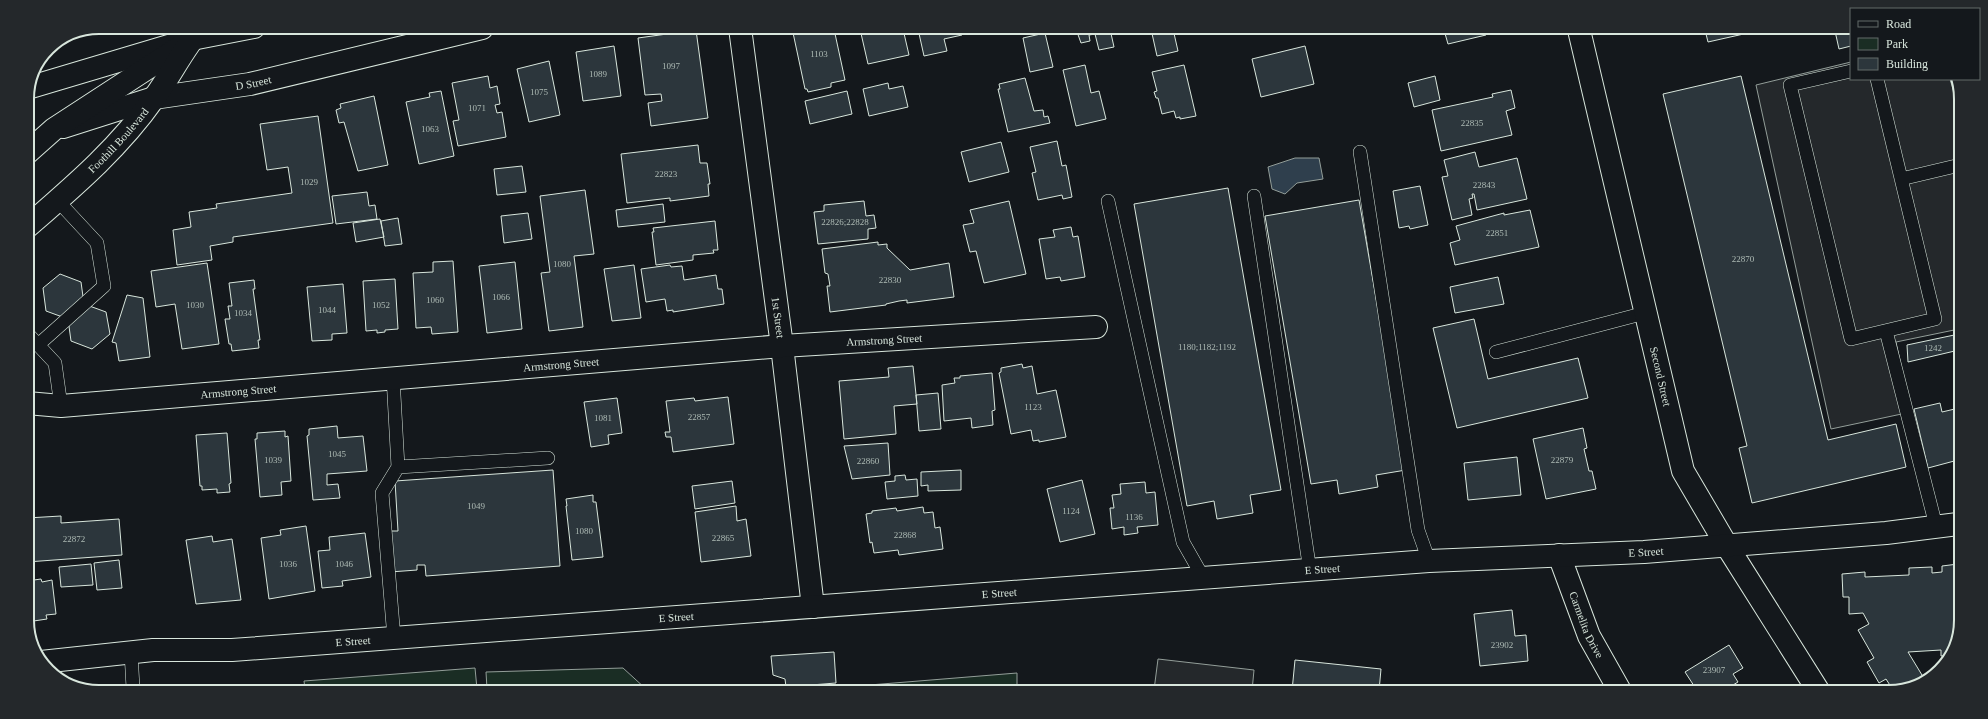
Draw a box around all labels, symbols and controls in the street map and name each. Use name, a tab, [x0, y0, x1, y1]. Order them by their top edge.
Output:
legend	[1850, 8, 1980, 80]
text: Road	[1886, 17, 1911, 31]
text: Park	[1886, 37, 1908, 51]
house number: 1103	[810, 49, 828, 59]
text: Building	[1886, 57, 1928, 71]
house number: 1097	[662, 61, 681, 71]
house number: 1089	[589, 69, 608, 79]
street label: D Street	[235, 73, 272, 92]
house number: 1075	[530, 87, 549, 97]
house number: 1071	[468, 103, 486, 113]
street label: Foothill Boulevard	[86, 105, 151, 175]
house number: 22835	[1461, 118, 1484, 128]
house number: 1063	[421, 124, 440, 134]
house number: 22823	[655, 169, 678, 179]
house number: 1029	[300, 177, 319, 187]
house number: 22843	[1473, 180, 1496, 190]
house number: 22826;22828	[821, 217, 869, 227]
house number: 22851	[1486, 228, 1508, 238]
house number: 22870	[1732, 254, 1755, 264]
house number: 1080	[553, 259, 572, 269]
house number: 22830	[879, 275, 902, 285]
house number: 1066	[492, 292, 511, 302]
house number: 1060	[426, 295, 445, 305]
street label: 1st Street	[770, 296, 787, 339]
house number: 1030	[186, 300, 205, 310]
house number: 1052	[372, 300, 390, 310]
house number: 1044	[318, 305, 337, 315]
house number: 1034	[234, 308, 253, 318]
street label: Armstrong Street	[846, 332, 923, 348]
house number: 1180;1182;1192	[1178, 342, 1236, 352]
house number: 1242	[1924, 343, 1942, 353]
street label: Second Street	[1648, 346, 1674, 407]
street label: Armstrong Street	[523, 355, 600, 374]
street label: Armstrong Street	[200, 382, 277, 400]
house number: 1123	[1024, 402, 1042, 412]
house number: 22857	[688, 412, 711, 422]
house number: 1081	[594, 413, 612, 423]
house number: 1045	[328, 449, 347, 459]
house number: 1039	[264, 455, 283, 465]
house number: 22879	[1551, 455, 1574, 465]
house number: 22860	[857, 456, 880, 466]
house number: 1049	[467, 501, 486, 511]
house number: 1124	[1062, 506, 1080, 516]
house number: 1136	[1125, 512, 1143, 522]
house number: 1080	[575, 526, 594, 536]
house number: 22868	[894, 530, 917, 540]
house number: 22865	[712, 533, 735, 543]
house number: 22872	[63, 534, 85, 544]
street label: E Street	[1628, 544, 1664, 559]
house number: 1036	[279, 559, 298, 569]
house number: 1046	[335, 559, 354, 569]
street label: E Street	[1304, 562, 1340, 576]
street label: E Street	[981, 586, 1017, 600]
street label: Carmelita Drive	[1567, 590, 1606, 660]
street label: E Street	[658, 610, 694, 624]
street label: E Street	[335, 634, 371, 648]
house number: 23902	[1491, 640, 1513, 650]
house number: 23907	[1703, 665, 1726, 675]

